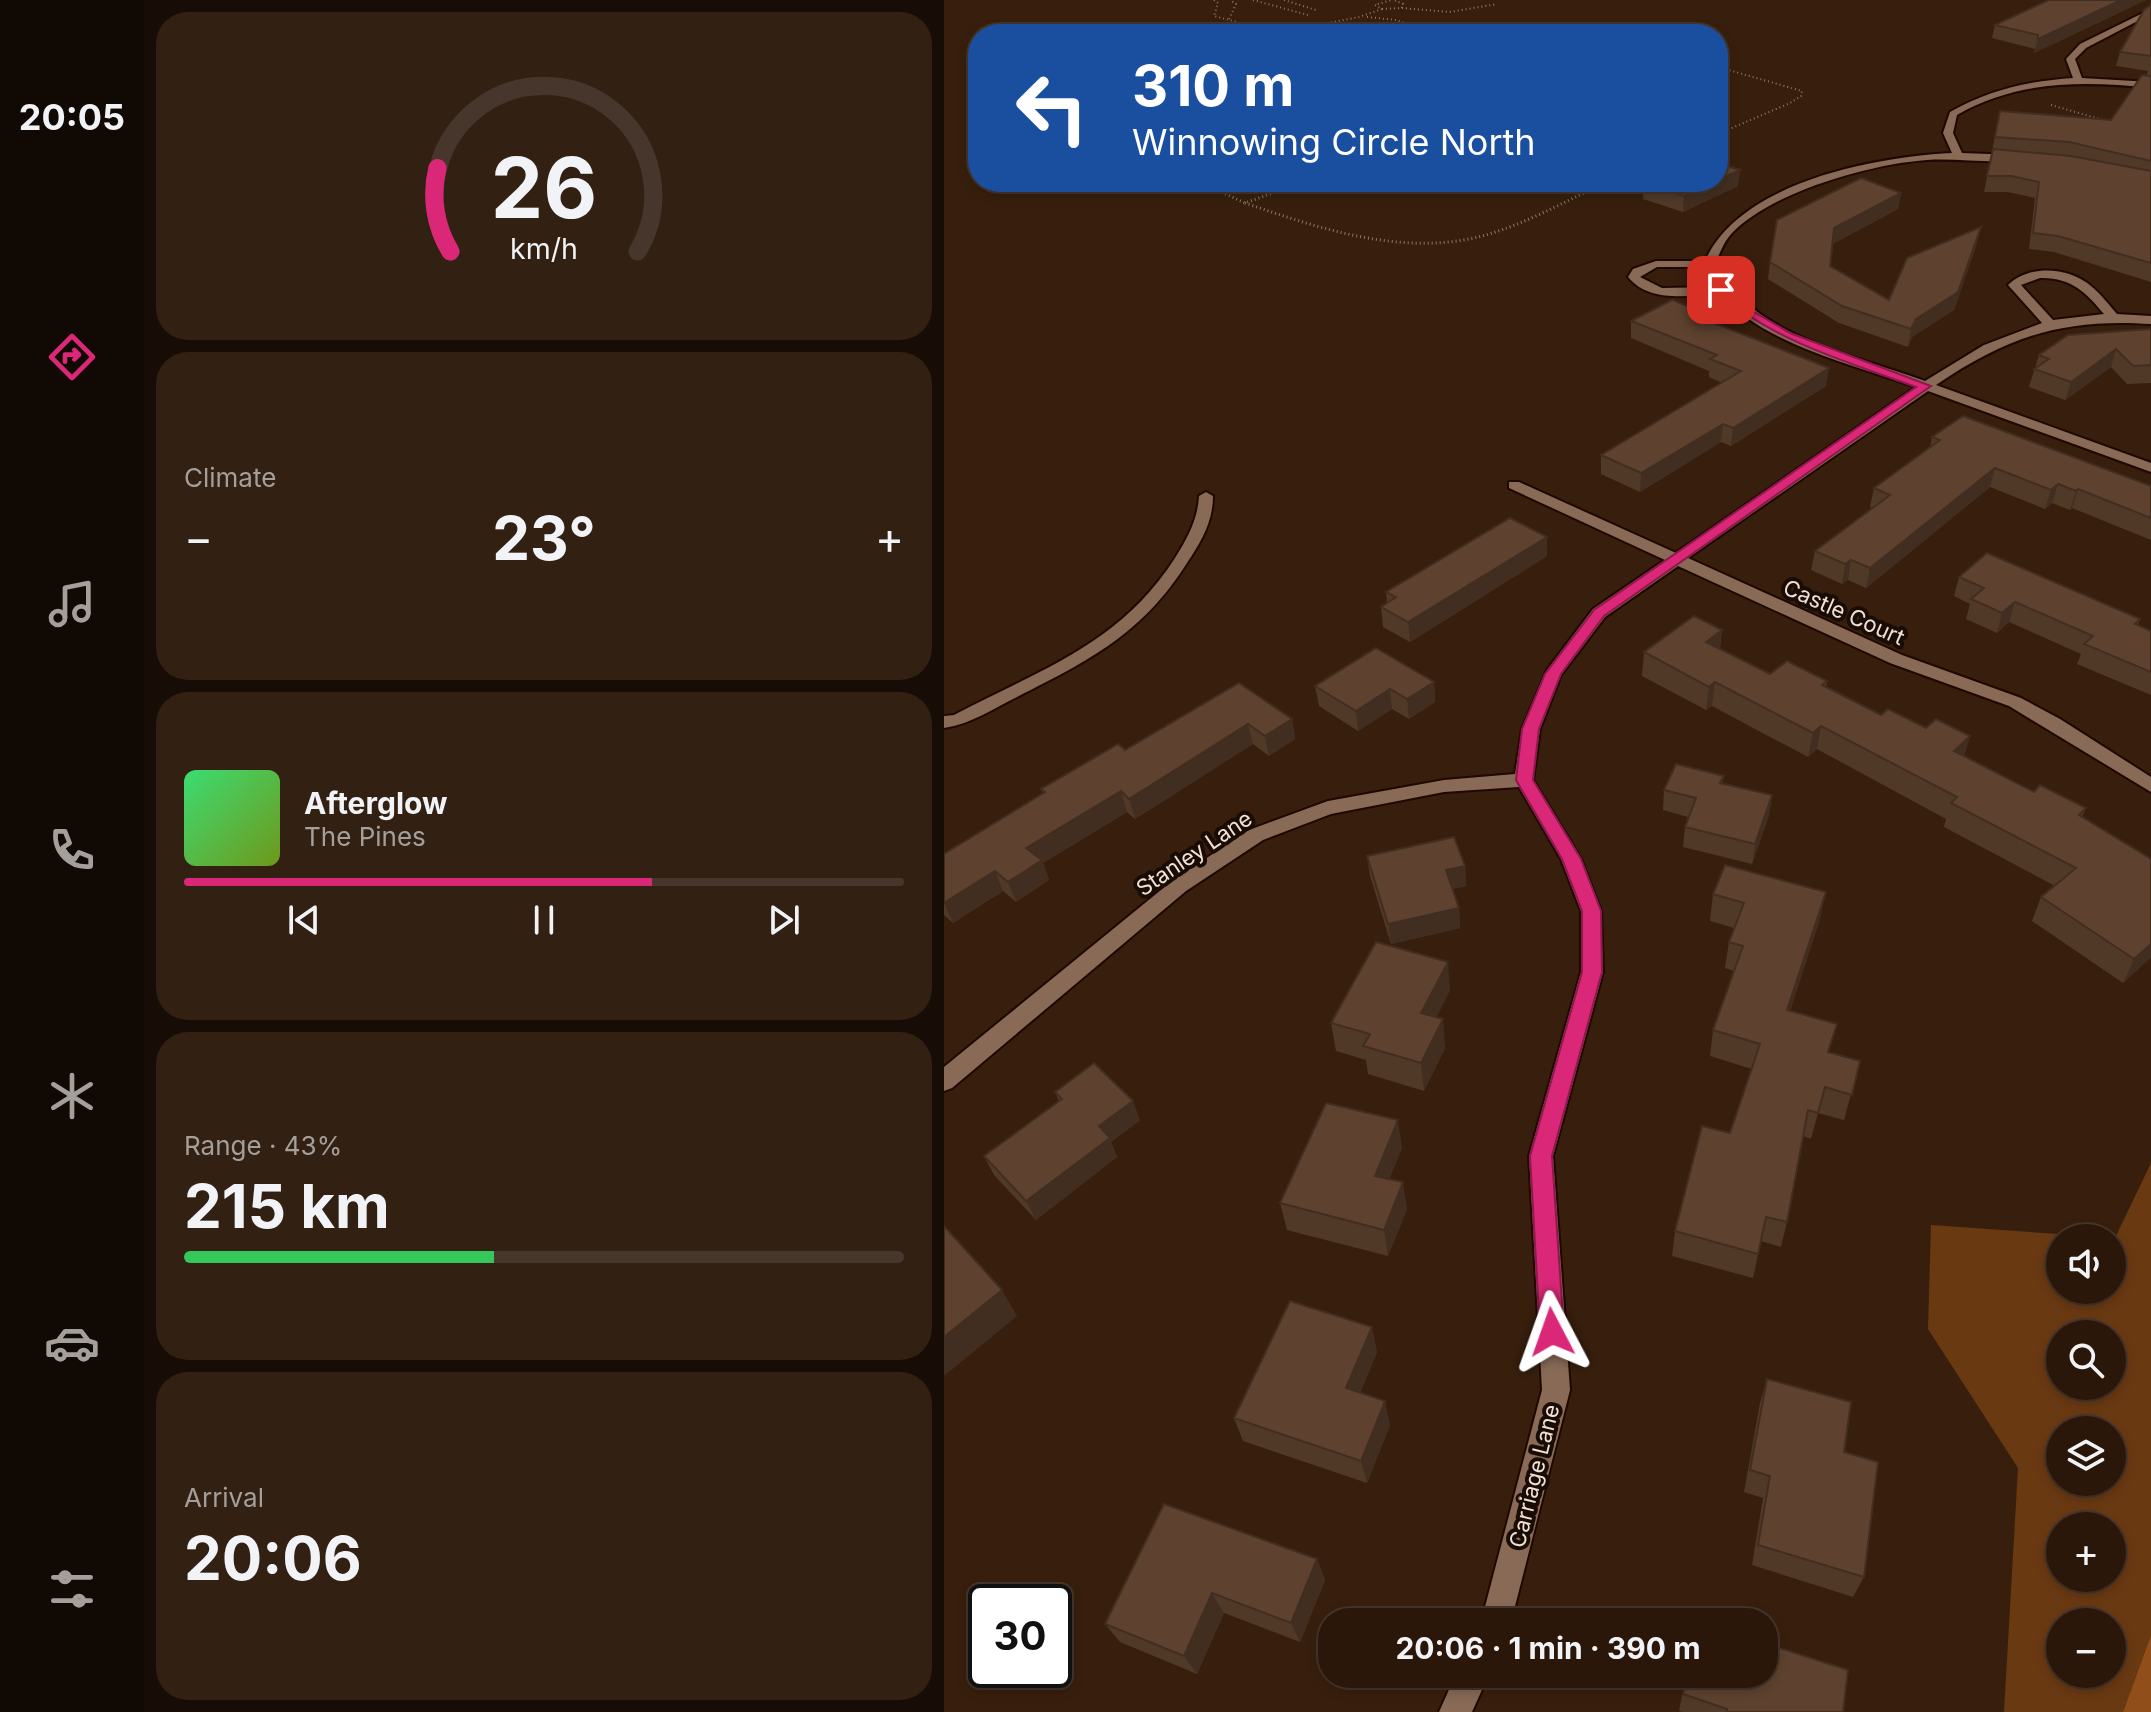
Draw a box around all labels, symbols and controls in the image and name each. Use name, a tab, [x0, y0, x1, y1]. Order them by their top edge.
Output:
text: 310 m	[1132, 52, 1294, 120]
icon: left	[1000, 56, 1104, 160]
text: 20:05	[19, 95, 125, 139]
text: Winnowing Circle North	[1132, 120, 1536, 164]
text: 26	[491, 137, 597, 238]
text: km/h	[510, 231, 578, 266]
pin	[1687, 256, 1755, 324]
icon: arrive	[1699, 268, 1743, 312]
icon: directions	[44, 329, 100, 385]
text: Climate	[184, 462, 276, 493]
text: 23°	[492, 502, 596, 574]
text: −	[184, 511, 213, 565]
text: +	[875, 511, 904, 565]
street label: Castle Court	[1779, 574, 1909, 650]
icon: music	[44, 576, 100, 632]
text: Afterglow	[304, 785, 448, 821]
street label: Stanley Lane	[1131, 805, 1257, 901]
text: The Pines	[304, 821, 426, 852]
icon: phone	[44, 822, 100, 878]
icon: previous	[282, 898, 326, 942]
icon: pause	[522, 898, 566, 942]
icon: next	[762, 898, 806, 942]
icon: climate	[44, 1068, 100, 1124]
text: Range · 43%	[184, 1130, 342, 1161]
text: 215 km	[184, 1170, 390, 1242]
map controls	[2046, 1224, 2126, 1688]
button: sound	[2046, 1224, 2126, 1304]
position arrow	[1510, 1290, 1594, 1374]
icon: car	[44, 1315, 100, 1371]
button: search	[2046, 1320, 2126, 1400]
street label: Carriage Lane	[1504, 1402, 1564, 1550]
button: layers	[2046, 1416, 2126, 1496]
text: Arrival	[184, 1482, 264, 1513]
button: +	[2046, 1512, 2126, 1592]
text: 20:06	[184, 1522, 362, 1594]
icon: filters	[44, 1561, 100, 1617]
speed limit sign: 30	[968, 1584, 1072, 1688]
button: −	[2046, 1608, 2126, 1688]
text: 20:06 · 1 min · 390 m	[1395, 1630, 1701, 1666]

